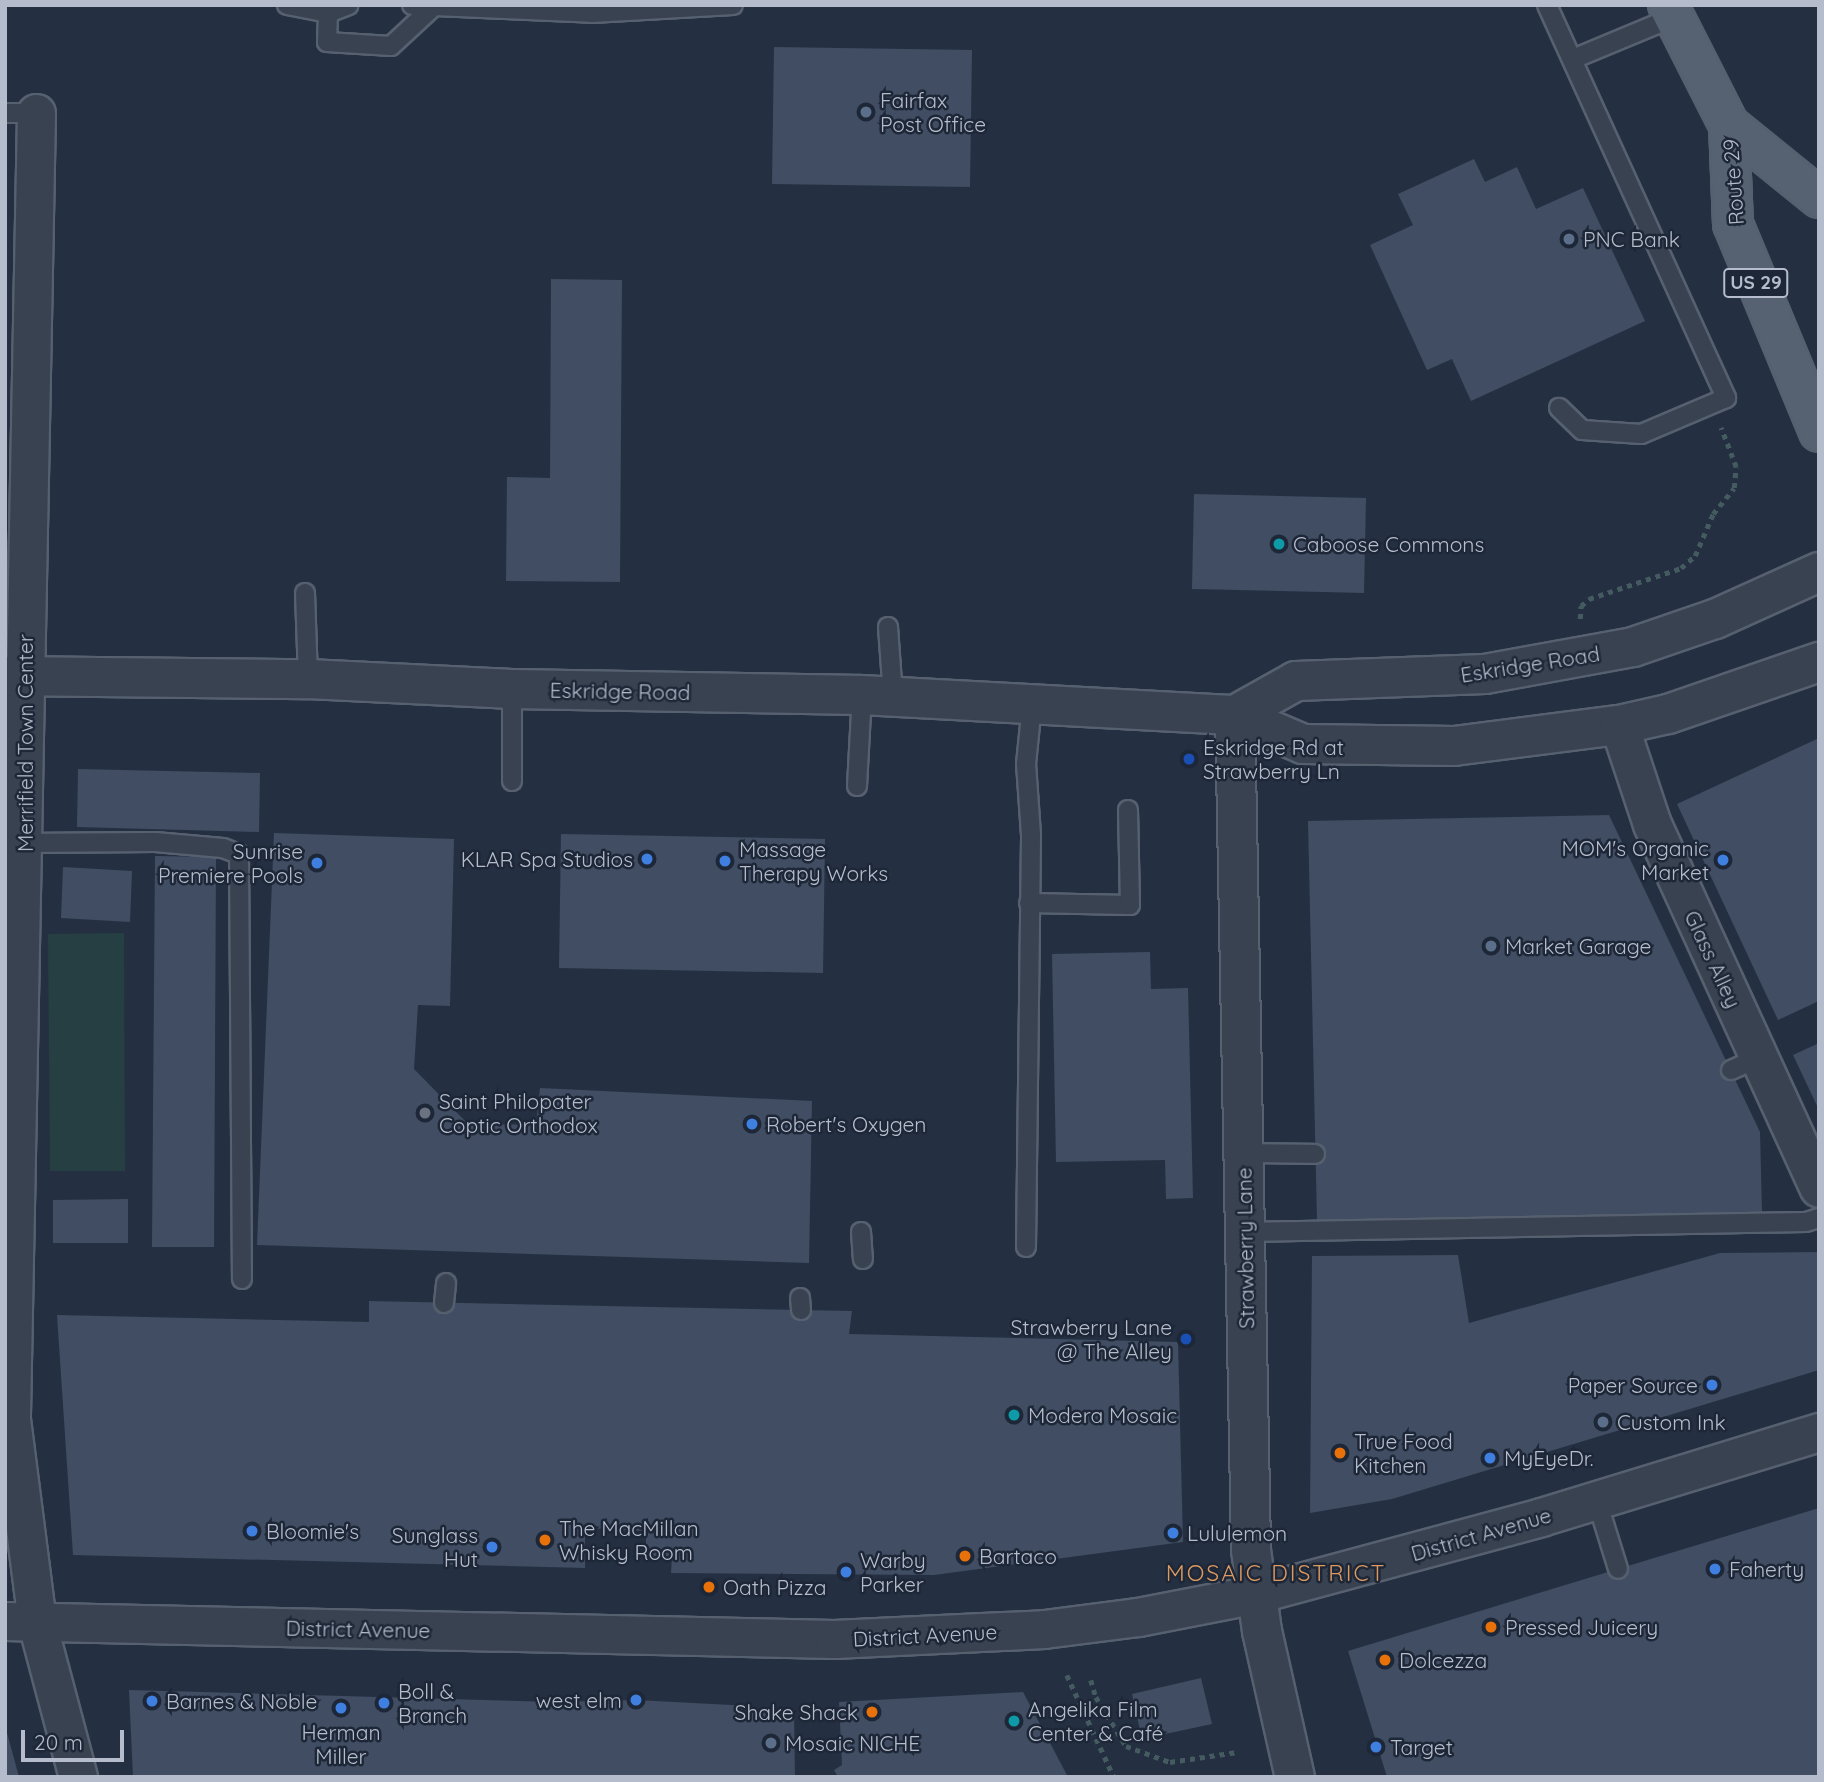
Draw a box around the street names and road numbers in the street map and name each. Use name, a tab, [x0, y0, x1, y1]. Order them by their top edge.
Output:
street label: Route 29	[1717, 138, 1749, 226]
road number: US 29	[1723, 268, 1789, 298]
street label: Merrifield Town Center	[12, 634, 38, 852]
street label: Eskridge Road	[1459, 641, 1601, 687]
street label: Eskridge Road	[549, 677, 691, 705]
street label: Glass Alley	[1680, 906, 1746, 1012]
street label: Strawberry Lane	[1231, 1167, 1259, 1329]
street label: District Avenue	[1408, 1502, 1554, 1566]
street label: District Avenue	[285, 1615, 431, 1643]
street label: District Avenue	[852, 1619, 998, 1651]

